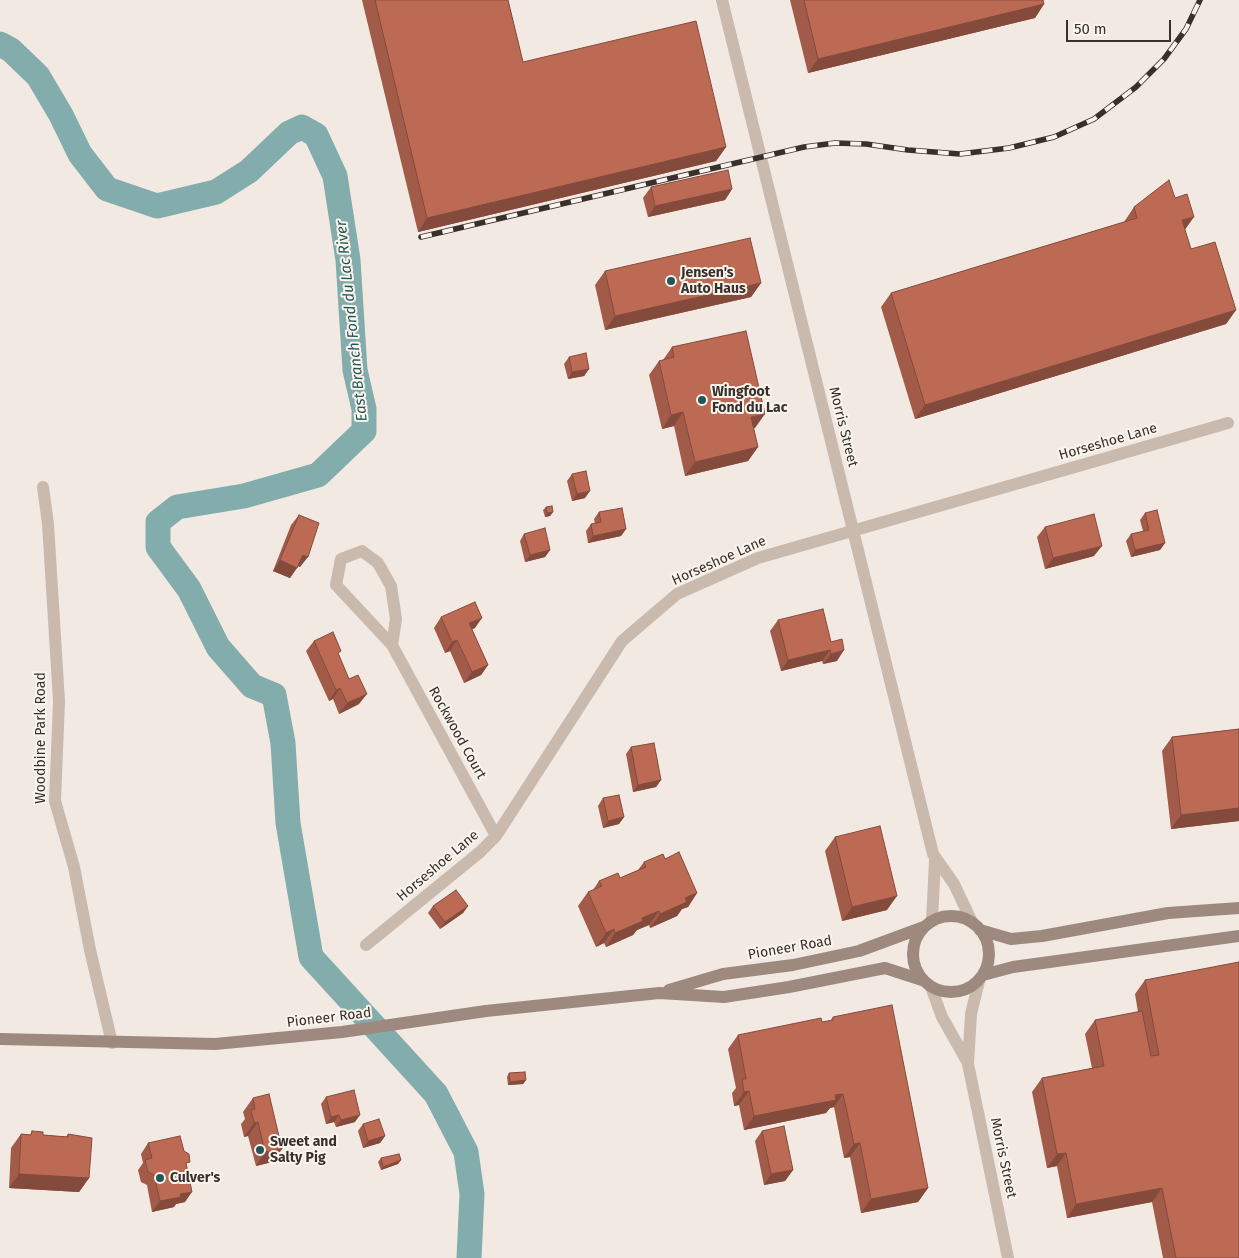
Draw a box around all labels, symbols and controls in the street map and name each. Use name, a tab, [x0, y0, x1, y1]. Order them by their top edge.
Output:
scale bar	[1069, 10, 1174, 42]
text: 50 m	[1074, 20, 1107, 38]
water label: East Branch Fond du Lac River	[332, 220, 372, 422]
place label: Jensen's Auto Haus	[681, 265, 746, 298]
marker: Jensen's Auto Haus	[665, 275, 677, 287]
place label: Wingfoot Fond du Lac	[712, 384, 787, 417]
street label: Morris Street	[825, 385, 861, 469]
marker: Wingfoot Fond du Lac	[696, 394, 708, 406]
street label: Horseshoe Lane	[1057, 420, 1159, 464]
street label: Horseshoe Lane	[669, 533, 769, 589]
street label: Woodbine Park Road	[33, 672, 49, 804]
street label: Rockwood Court	[425, 684, 489, 782]
street label: Horseshoe Lane	[394, 827, 482, 905]
street label: Pioneer Road	[747, 932, 833, 964]
street label: Pioneer Road	[286, 1004, 372, 1032]
street label: Morris Street	[986, 1116, 1020, 1200]
place label: Sweet and Salty Pig	[270, 1134, 337, 1166]
marker: Sweet and Salty Pig	[254, 1144, 266, 1156]
place label: Culver's	[170, 1170, 220, 1186]
marker: Culver's	[154, 1172, 166, 1184]

